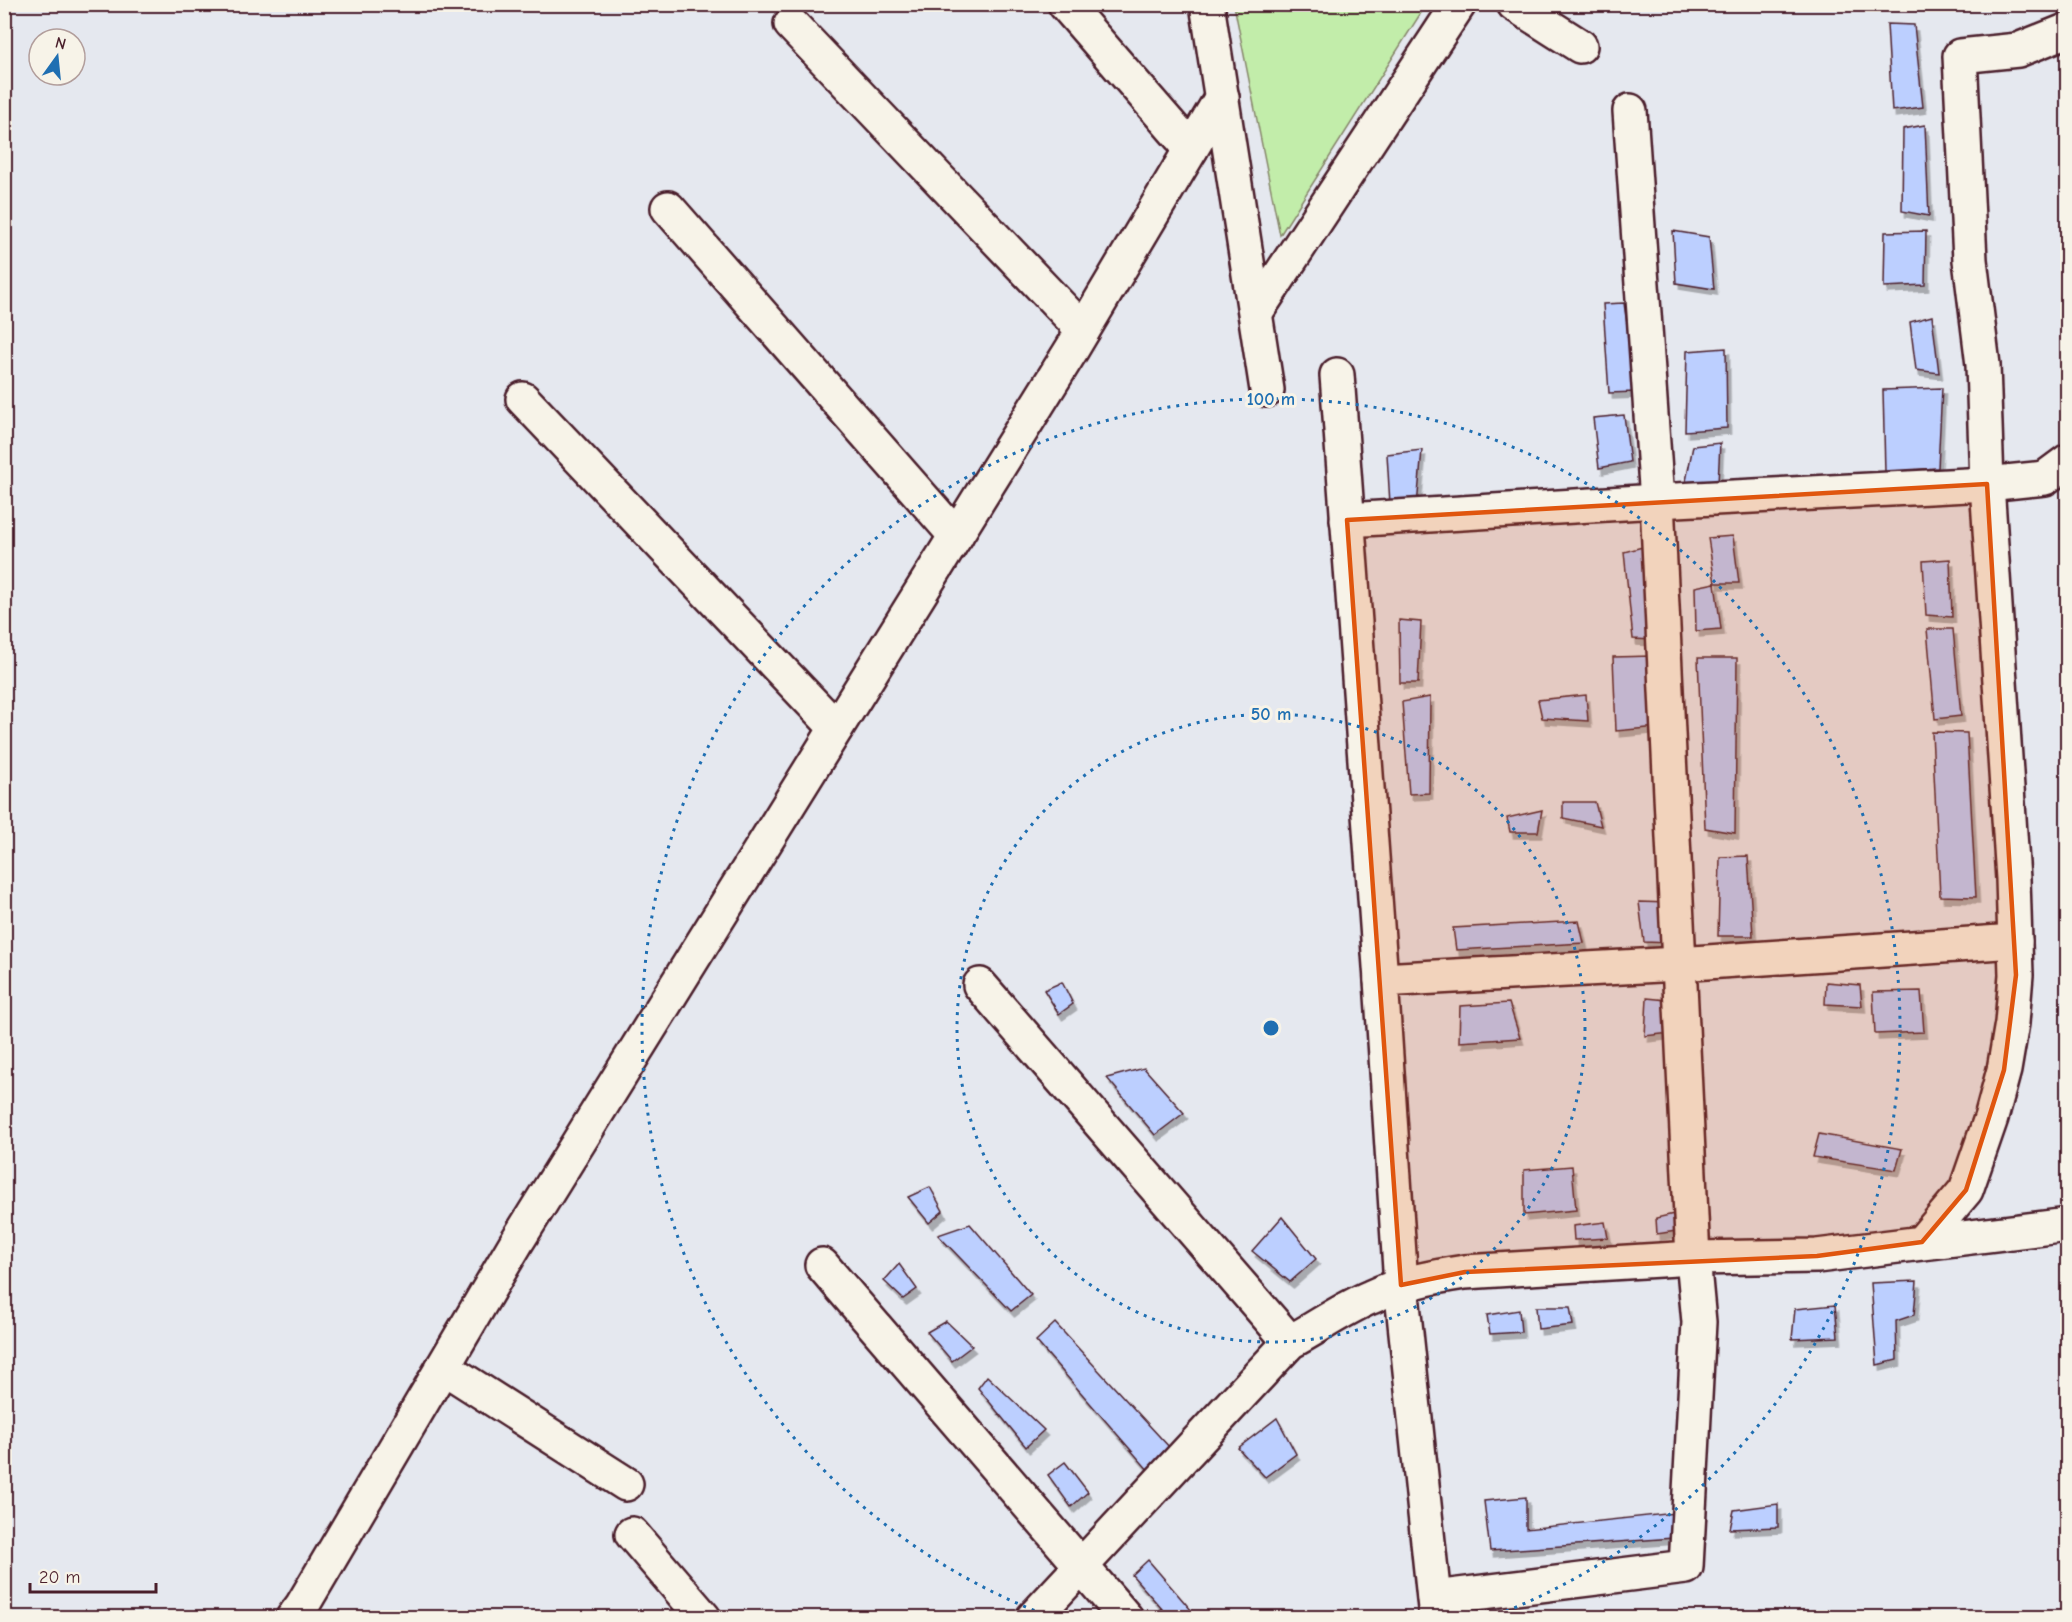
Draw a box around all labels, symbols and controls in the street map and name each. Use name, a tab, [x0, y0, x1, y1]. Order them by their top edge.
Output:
north arrow	[27, 27, 87, 87]
text: N	[53, 33, 68, 54]
text: 100 m	[1247, 389, 1295, 410]
text: 50 m	[1251, 704, 1291, 725]
centre of rings	[1261, 1018, 1281, 1038]
scale bar	[30, 1556, 156, 1594]
text: 20 m	[39, 1567, 80, 1588]

